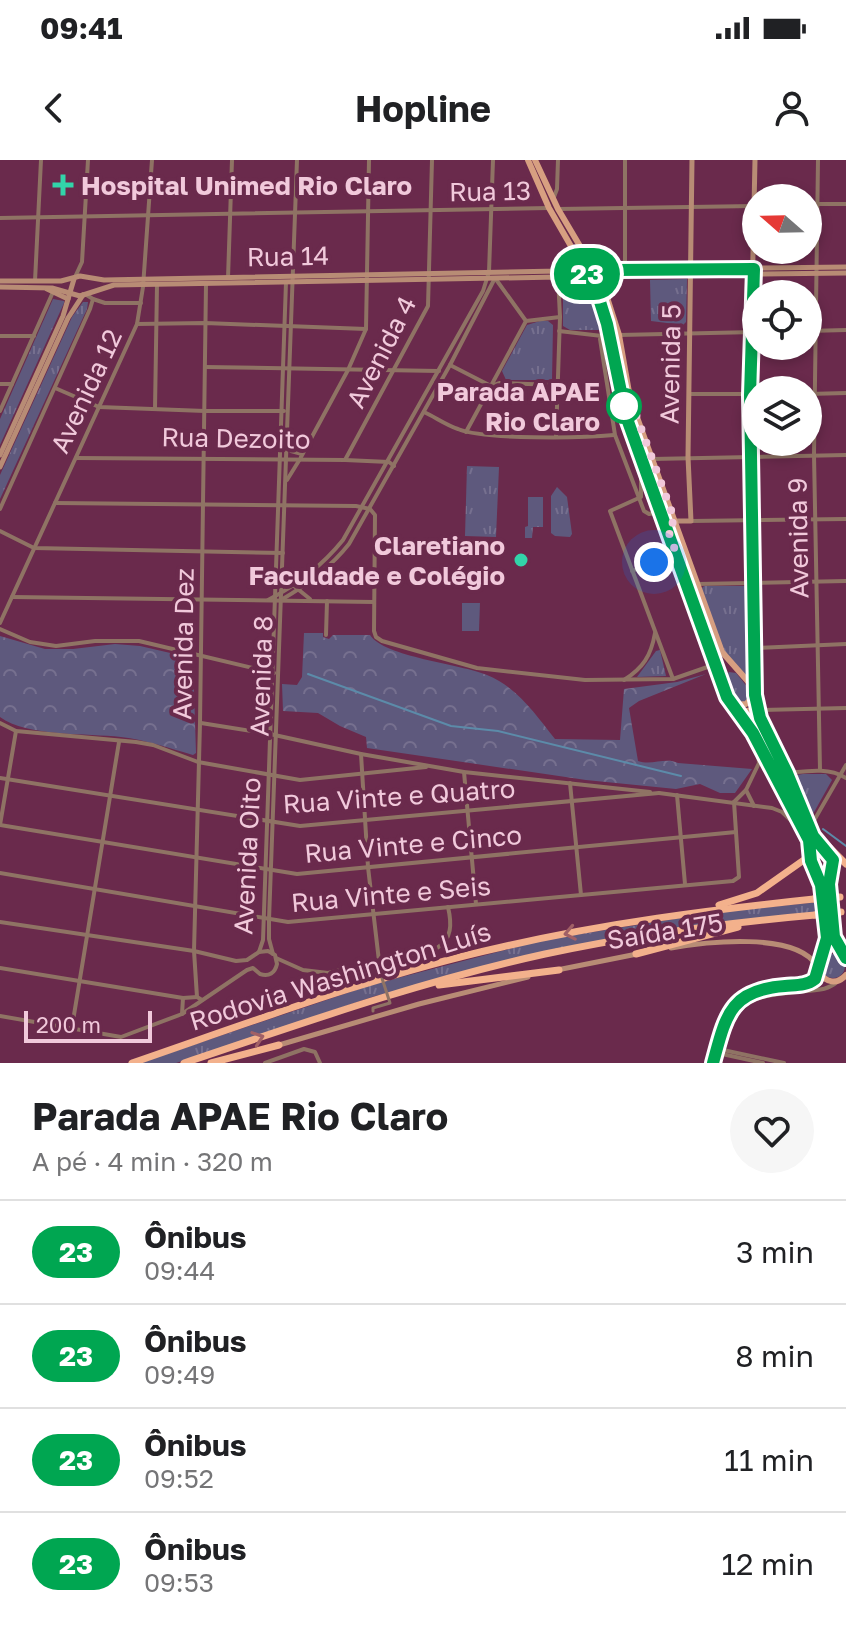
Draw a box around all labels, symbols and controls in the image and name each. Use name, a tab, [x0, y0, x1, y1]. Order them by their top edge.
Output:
text: 09:41	[40, 10, 122, 46]
icon: back	[32, 86, 76, 130]
icon: person	[770, 86, 814, 130]
text: Hopline	[355, 87, 491, 130]
place label: Hospital Unimed Rio Claro	[81, 170, 412, 201]
marker: Hospital Unimed Rio Claro	[52, 174, 74, 196]
street label: Rua 13	[449, 175, 531, 207]
north arrow	[742, 184, 822, 264]
map controls	[742, 184, 822, 456]
street label: Rua 14	[246, 240, 330, 272]
line badge: 23	[551, 248, 623, 300]
text: 23	[570, 257, 604, 290]
button: locate	[742, 280, 822, 360]
street label: Avenida 4	[340, 291, 422, 413]
street label: Avenida 5	[653, 304, 687, 424]
street label: Avenida 12	[44, 324, 128, 458]
place label: Parada APAE Rio Claro	[437, 376, 600, 437]
button: layers	[742, 376, 822, 456]
marker: Parada APAE Rio Claro	[607, 389, 641, 423]
street label: Rua Dezoito	[161, 421, 311, 455]
street label: Avenida 9	[781, 477, 815, 599]
place label: Claretiano Faculdade e Colégio	[249, 530, 505, 591]
your location	[634, 542, 674, 582]
marker: Claretiano Faculdade e Colégio	[512, 551, 530, 569]
street label: Avenida Dez	[166, 568, 200, 720]
street label: Avenida 8	[243, 615, 279, 737]
street label: Rua Vinte e Quatro	[282, 772, 516, 820]
street label: Avenida Oito	[227, 777, 267, 935]
street label: Rua Vinte e Cinco	[303, 819, 523, 869]
street label: Rua Vinte e Seis	[290, 870, 492, 918]
street label: Saída 175	[605, 907, 725, 955]
street label: Rodovia Washington Luís	[186, 915, 494, 1037]
one-way arrow	[564, 923, 577, 940]
scale bar	[24, 1007, 152, 1043]
text: 200 m	[36, 1011, 101, 1038]
one-way arrow	[250, 1031, 264, 1047]
button: heart	[730, 1089, 814, 1173]
text: Parada APAE Rio Claro	[32, 1093, 448, 1138]
text: A pé · 4 min · 320 m	[32, 1146, 273, 1177]
text: Ônibus	[144, 1219, 247, 1255]
text: 3 min	[736, 1234, 814, 1270]
text: 23	[59, 1235, 93, 1268]
text: 09:44	[144, 1255, 215, 1286]
text: Ônibus	[144, 1323, 247, 1359]
text: 8 min	[735, 1338, 814, 1374]
text: 23	[59, 1339, 93, 1372]
text: 09:49	[144, 1359, 215, 1390]
text: Ônibus	[144, 1427, 247, 1463]
text: 11 min	[724, 1442, 814, 1478]
text: 23	[59, 1443, 93, 1476]
text: 09:52	[144, 1463, 214, 1494]
text: Ônibus	[144, 1531, 247, 1567]
text: 12 min	[722, 1546, 814, 1582]
text: 23	[59, 1547, 93, 1580]
text: 09:53	[144, 1567, 214, 1598]

